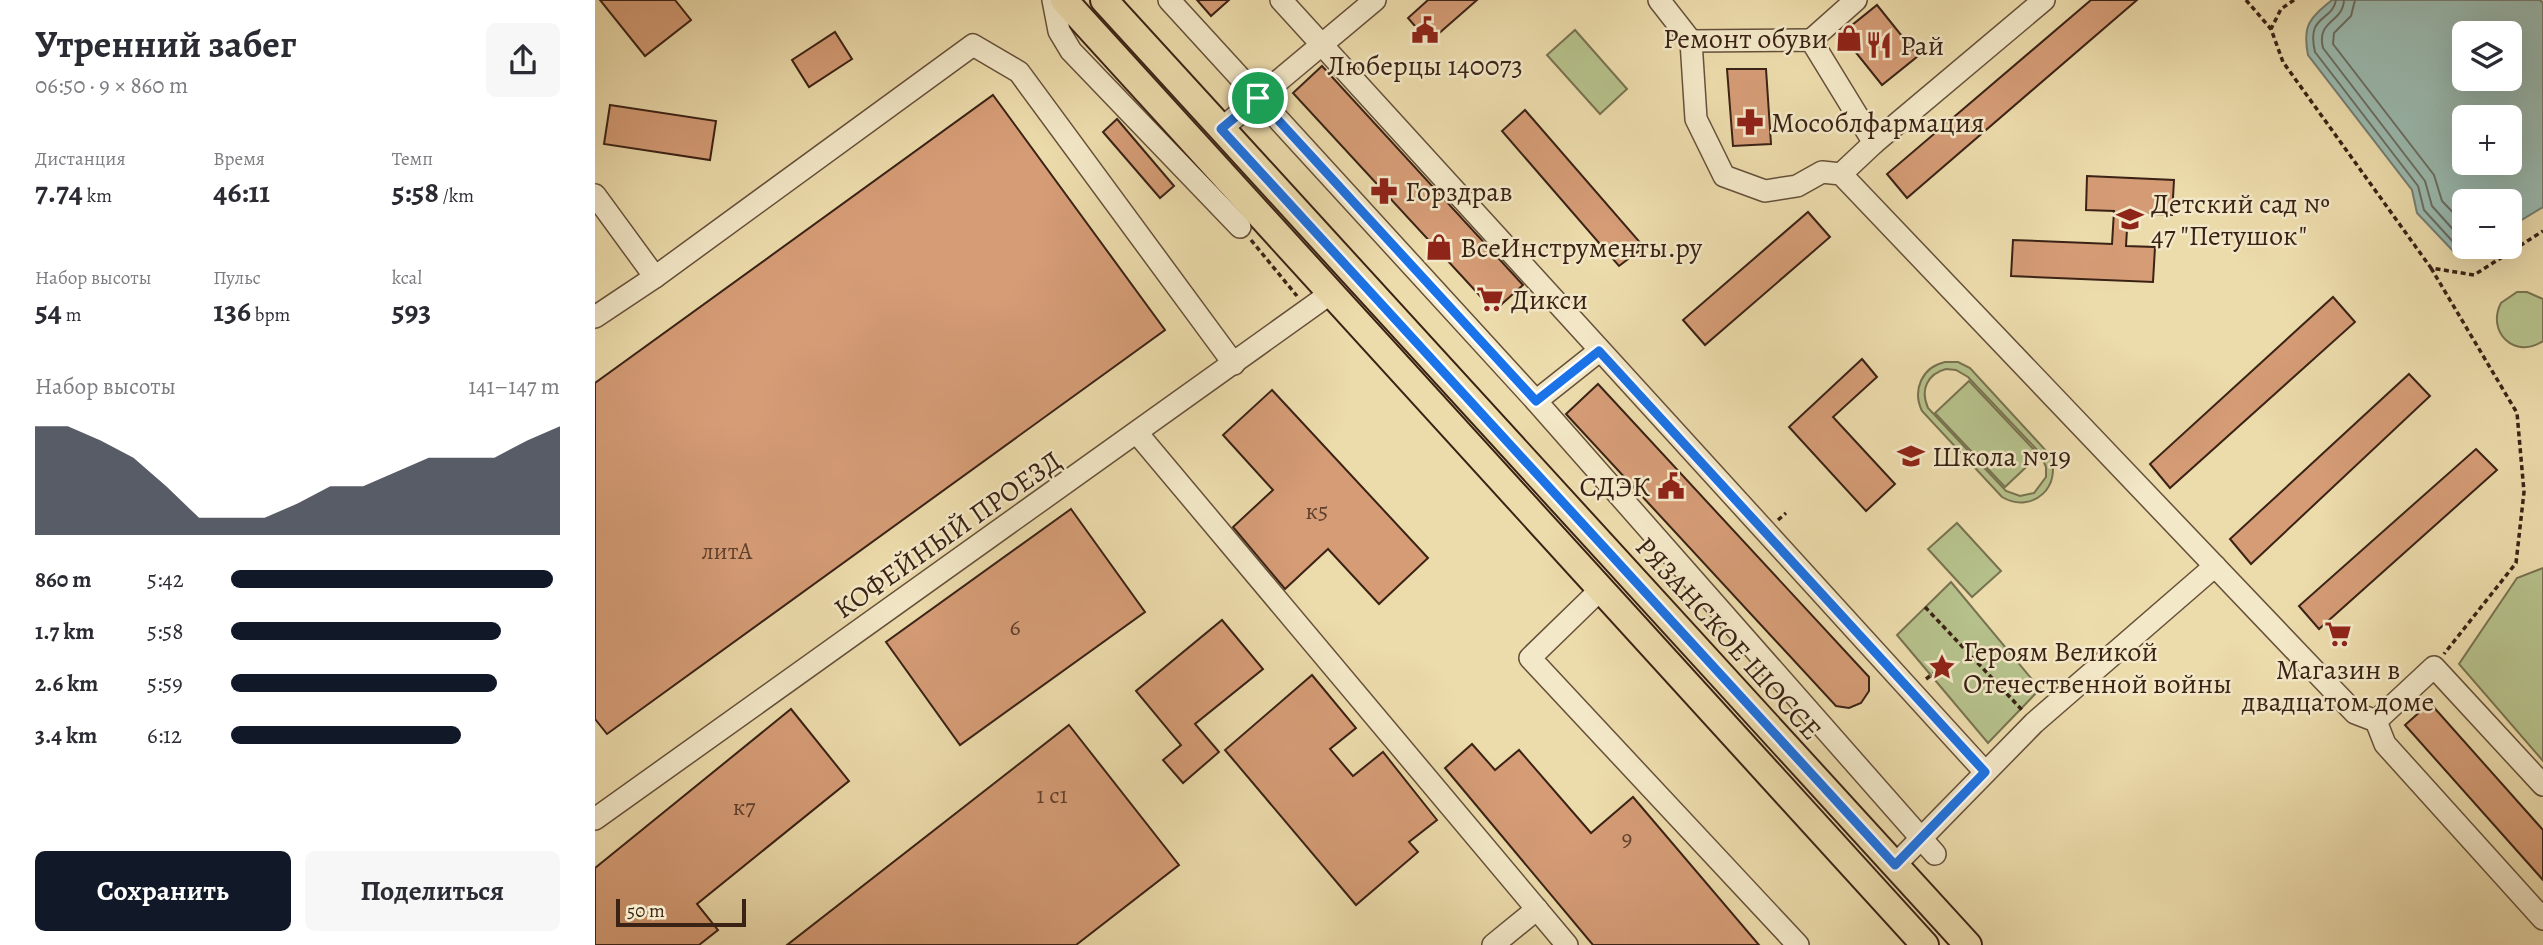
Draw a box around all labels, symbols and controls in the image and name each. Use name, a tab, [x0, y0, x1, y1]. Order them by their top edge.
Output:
public building icon: Люберцы 140073	[1410, 15, 1440, 45]
text: Утренний забег	[35, 18, 296, 70]
place label: Ремонт обуви	[1663, 20, 1828, 58]
map controls	[2452, 21, 2522, 259]
button: layers	[2452, 21, 2522, 91]
button: share	[486, 23, 560, 97]
shop icon: Ремонт обуви	[1834, 23, 1864, 53]
place label: Рай	[1900, 27, 1944, 65]
restaurant icon: Рай	[1864, 30, 1894, 60]
place label: Люберцы 140073	[1327, 47, 1523, 85]
pin	[1228, 68, 1288, 128]
text: 06:50 · 9 × 860 m	[35, 70, 188, 101]
icon: arrive	[1239, 79, 1277, 117]
place label: Мособлфармация	[1771, 104, 1985, 142]
button: +	[2452, 105, 2522, 175]
pharmacy icon: Мособлфармация	[1735, 107, 1765, 137]
text: Дистанция	[35, 146, 126, 172]
text: Время	[213, 146, 265, 172]
text: Темп	[392, 146, 433, 172]
text: 7.74	[35, 172, 83, 212]
text: 46:11	[213, 172, 270, 212]
text: 5:58	[392, 172, 439, 212]
place label: Горздрав	[1405, 173, 1512, 211]
pharmacy icon: Горздрав	[1369, 176, 1399, 206]
text: km	[83, 183, 112, 209]
text: /km	[439, 183, 474, 209]
place label: Детский сад № 47 "Петушок"	[2151, 185, 2330, 255]
button: −	[2452, 189, 2522, 259]
school or university icon: Детский сад № 47 "Петушок"	[2115, 204, 2145, 234]
place label: ВсеИнструменты.ру	[1460, 229, 1703, 267]
shop icon: ВсеИнструменты.ру	[1424, 232, 1454, 262]
text: Набор высоты	[35, 265, 151, 291]
text: Пульс	[213, 265, 261, 291]
text: kcal	[392, 265, 422, 291]
place label: Дикси	[1511, 281, 1588, 319]
supermarket icon: Дикси	[1475, 284, 1505, 314]
text: 54	[35, 291, 62, 331]
text: 136	[213, 291, 251, 331]
text: 593	[392, 291, 431, 331]
text: m	[62, 302, 82, 328]
text: bpm	[251, 302, 290, 328]
text: Набор высоты	[35, 371, 176, 402]
text: 141–147 m	[468, 371, 560, 402]
place label: Школа №19	[1932, 438, 2071, 476]
school or university icon: Школа №19	[1896, 441, 1926, 471]
street label: КОФЕЙНЫЙ ПРОЕЗД	[826, 442, 1069, 628]
place label: СДЭК	[1579, 468, 1650, 506]
public building icon: СДЭК	[1656, 471, 1686, 501]
house number: к5	[1306, 495, 1328, 527]
street label: РЯЗАНСКОЕ ШОССЕ	[1627, 529, 1830, 749]
house number: литА	[702, 535, 753, 567]
text: 860 m	[35, 564, 92, 595]
text: 5:42	[147, 564, 184, 595]
house number: 6	[1009, 611, 1021, 643]
text: 1.7 km	[35, 616, 95, 647]
text: 5:58	[147, 616, 183, 647]
supermarket icon: Магазин в двадцатом доме	[2323, 619, 2353, 649]
place label: Героям Великой Отечественной войны	[1963, 633, 2232, 703]
place label: Магазин в двадцатом доме	[2241, 651, 2434, 721]
place icon: Героям Великой Отечественной войны	[1927, 652, 1957, 682]
text: 2.6 km	[35, 668, 98, 699]
text: 5:59	[147, 668, 183, 699]
text: 3.4 km	[35, 720, 97, 751]
text: 6:12	[147, 720, 182, 751]
house number: 1 с1	[1036, 779, 1068, 811]
house number: к7	[733, 791, 756, 823]
house number: 9	[1622, 822, 1632, 854]
button: Сохранить	[35, 851, 291, 931]
button: Поделиться	[305, 851, 560, 931]
scale bar	[616, 896, 745, 928]
text: 50 m	[627, 898, 665, 924]

